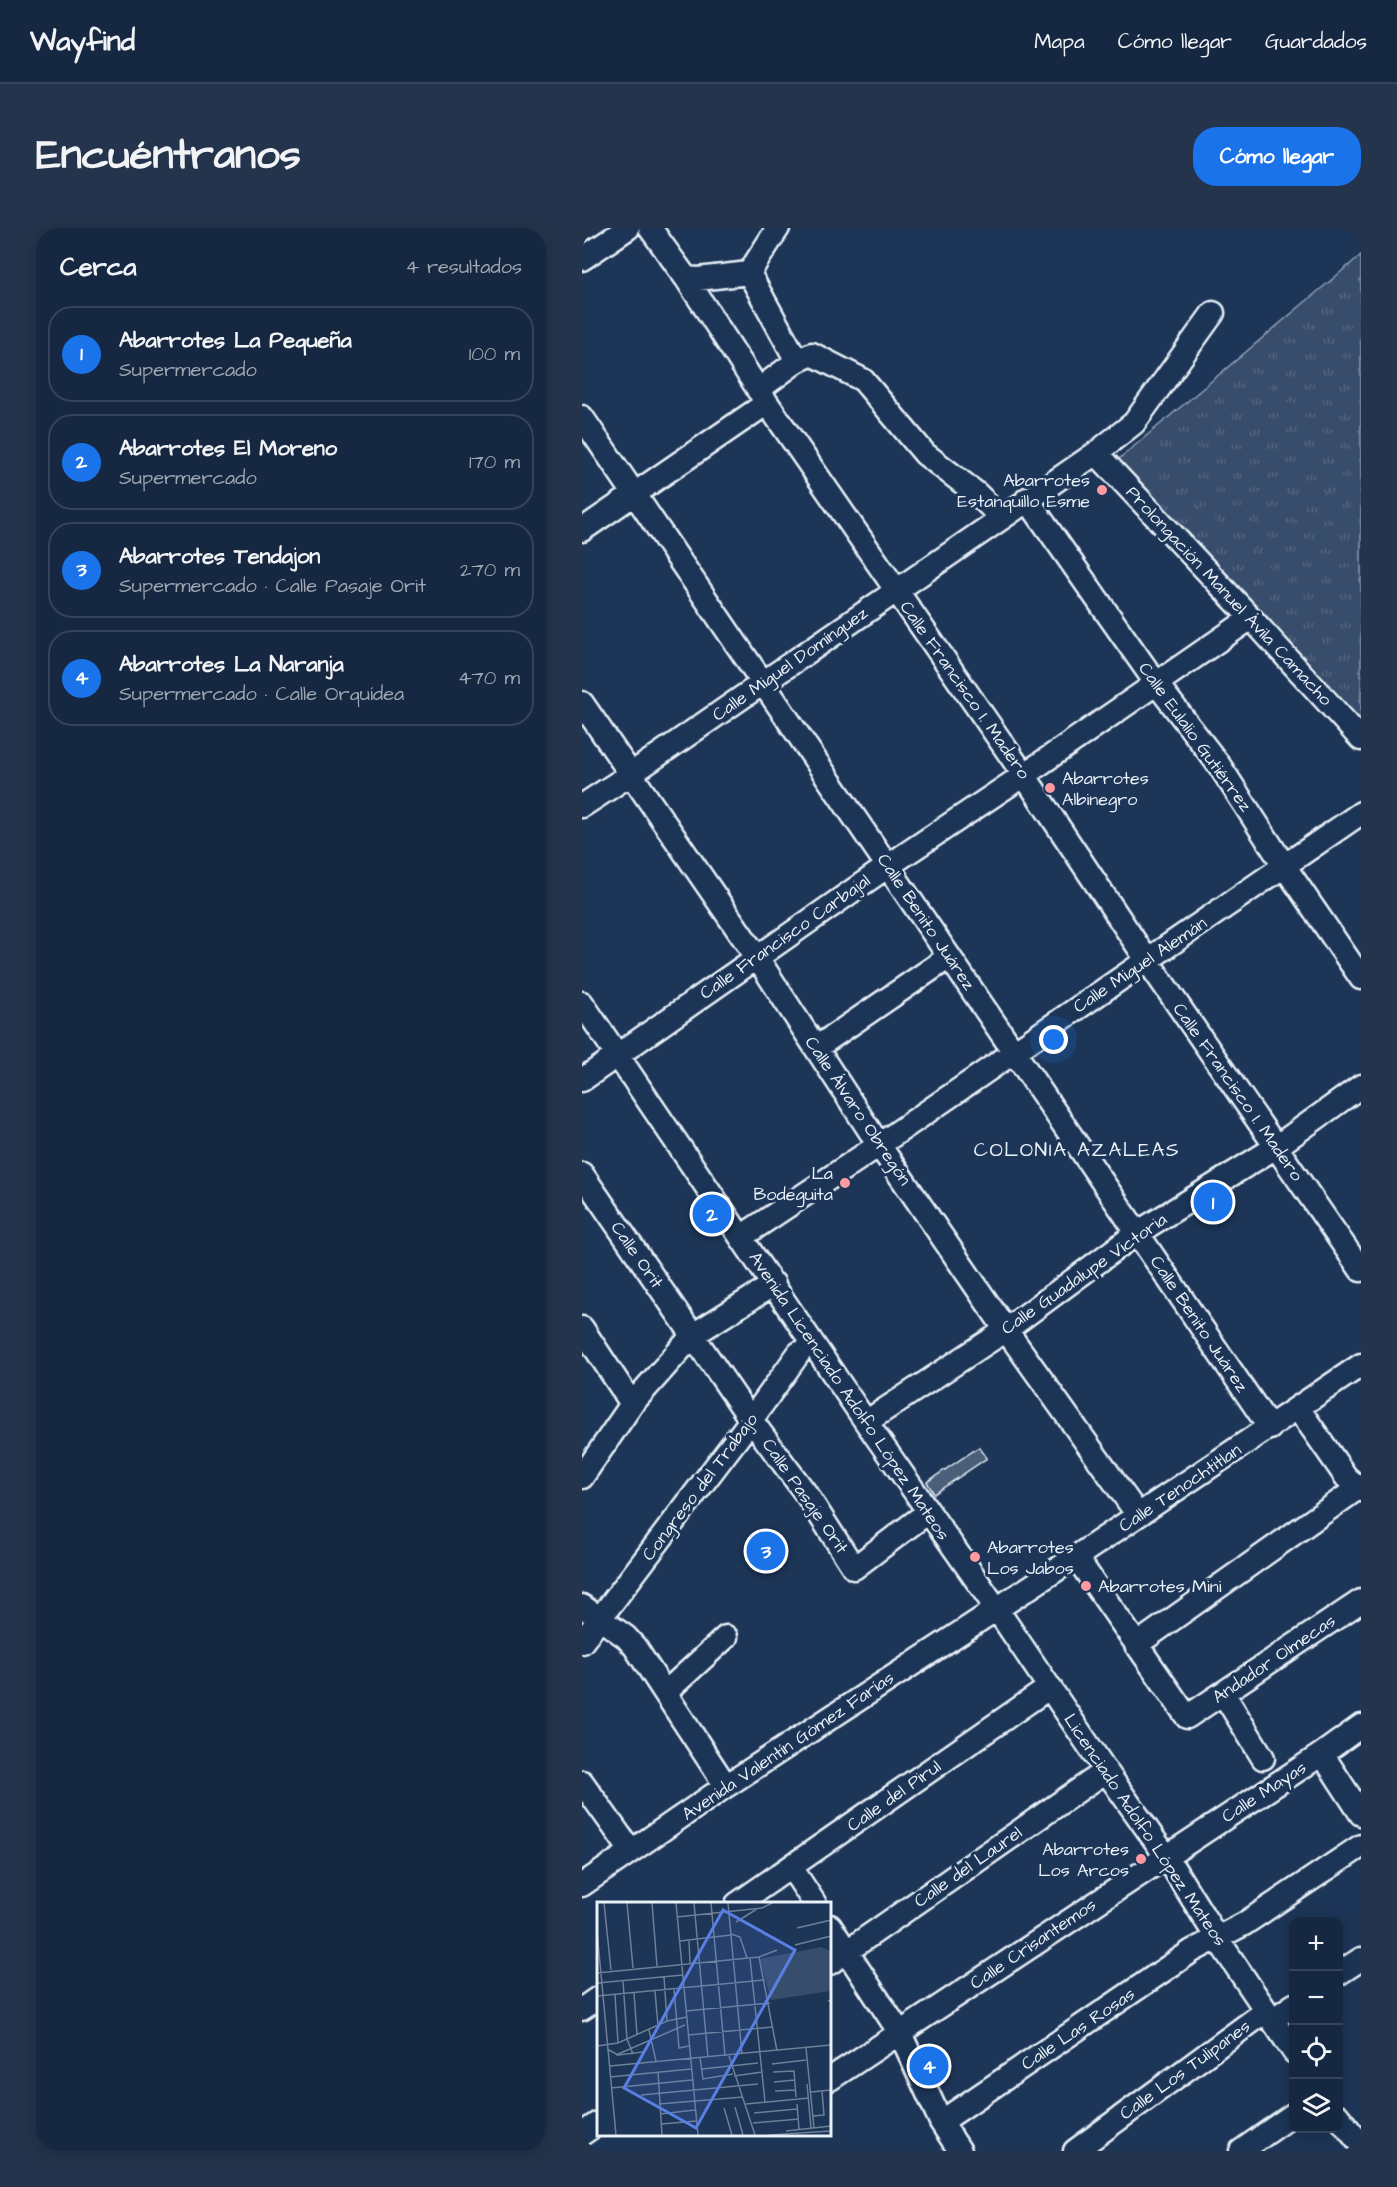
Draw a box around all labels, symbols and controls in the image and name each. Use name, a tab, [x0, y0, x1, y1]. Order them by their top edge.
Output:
text: Wayfind	[30, 22, 135, 61]
text: Mapa	[1034, 27, 1085, 56]
text: Cómo llegar	[1118, 27, 1232, 56]
text: Guardados	[1265, 27, 1367, 56]
text: Encuéntranos	[36, 127, 301, 185]
button: Cómo llegar	[1193, 127, 1361, 186]
text: Cerca	[60, 249, 137, 285]
text: 4 resultados	[405, 253, 522, 281]
text: Abarrotes La Pequeña	[119, 325, 352, 356]
text: 1	[80, 340, 83, 368]
text: 100 m	[469, 340, 520, 368]
text: Supermercado	[119, 356, 257, 384]
text: Abarrotes El Moreno	[119, 433, 337, 464]
text: 2	[76, 448, 87, 476]
text: 170 m	[469, 448, 520, 476]
text: Supermercado	[119, 464, 257, 492]
place label: Abarrotes Estanquillo Esme	[957, 468, 1090, 514]
street label: Prolongación Manuel Ávila Camacho	[1119, 480, 1338, 712]
marker: Abarrotes Estanquillo Esme	[1095, 483, 1109, 497]
text: Abarrotes Tendajon	[119, 541, 320, 572]
text: 3	[76, 556, 87, 584]
text: 270 m	[460, 556, 520, 584]
text: Supermercado · Calle Pasaje Orit	[119, 572, 426, 600]
street label: Calle Francisco I. Madero	[894, 596, 1036, 784]
street label: Calle Miguel Domínguez	[707, 601, 874, 728]
text: Abarrotes La Naranja	[119, 649, 344, 680]
street label: Calle Eulalio Gutiérrez	[1132, 657, 1258, 817]
text: 4	[75, 664, 88, 692]
text: 470 m	[458, 664, 520, 692]
text: Supermercado · Calle Orquídea	[119, 680, 404, 708]
place label: Abarrotes Albinegro	[1062, 766, 1149, 813]
marker: Abarrotes Albinegro	[1043, 781, 1057, 795]
street label: Calle Benito Juárez	[871, 849, 981, 995]
street label: Calle Francisco Carbajal	[695, 868, 876, 1006]
street label: Calle Miguel Alemán	[1068, 911, 1212, 1020]
street label: Calle Francisco I. Madero	[1167, 998, 1309, 1186]
your location	[1039, 1025, 1068, 1054]
street label: Calle Álvaro Obregón	[798, 1032, 917, 1191]
district label: COLONIA AZALEAS	[974, 1136, 1180, 1164]
place label: La Bodeguita	[754, 1161, 833, 1208]
marker: La Bodeguita	[838, 1176, 852, 1190]
pin: 1	[1194, 1180, 1232, 1224]
pin: 2	[692, 1192, 732, 1236]
street label: Calle Guadalupe Victoria	[996, 1207, 1172, 1341]
street label: Calle Orit	[605, 1216, 670, 1294]
street label: Avenida Licenciado Adolfo López Mateos	[743, 1247, 955, 1545]
street label: Calle Benito Juárez	[1144, 1251, 1254, 1397]
street label: Congreso del Trabajo	[636, 1408, 765, 1567]
street label: Calle Pasaje Orit	[756, 1433, 855, 1559]
street label: Calle Tenochtitlan	[1114, 1438, 1246, 1538]
pin: 3	[746, 1528, 786, 1574]
place label: Abarrotes Los Jabos	[987, 1535, 1074, 1581]
marker: Abarrotes Los Jabos	[968, 1550, 982, 1564]
place label: Abarrotes Mini	[1098, 1574, 1222, 1599]
marker: Abarrotes Mini	[1079, 1579, 1093, 1593]
street label: Andador Olmecas	[1207, 1608, 1341, 1710]
street label: Avenida Valentín Gómez Farías	[677, 1665, 899, 1827]
street label: Licenciado Adolfo López Mateos	[1058, 1709, 1232, 1951]
street label: Calle del Pirul	[842, 1754, 946, 1838]
street label: Calle Mayas	[1217, 1755, 1312, 1830]
street label: Calle del Laurel	[909, 1820, 1027, 1914]
place label: Abarrotes Los Arcos	[1038, 1837, 1129, 1883]
marker: Abarrotes Los Arcos	[1134, 1852, 1148, 1866]
street label: Calle Crisantemos	[965, 1892, 1101, 1996]
inset map	[597, 1902, 831, 2136]
map controls	[1289, 1917, 1343, 2133]
button: +	[1289, 1917, 1343, 1971]
button: −	[1289, 1971, 1343, 2025]
street label: Calle Las Rosas	[1016, 1982, 1140, 2076]
street label: Calle Los Tulipanes	[1114, 2014, 1256, 2126]
button: locate	[1289, 2025, 1343, 2079]
pin: 4	[910, 2044, 948, 2088]
button: layers	[1289, 2079, 1343, 2133]

